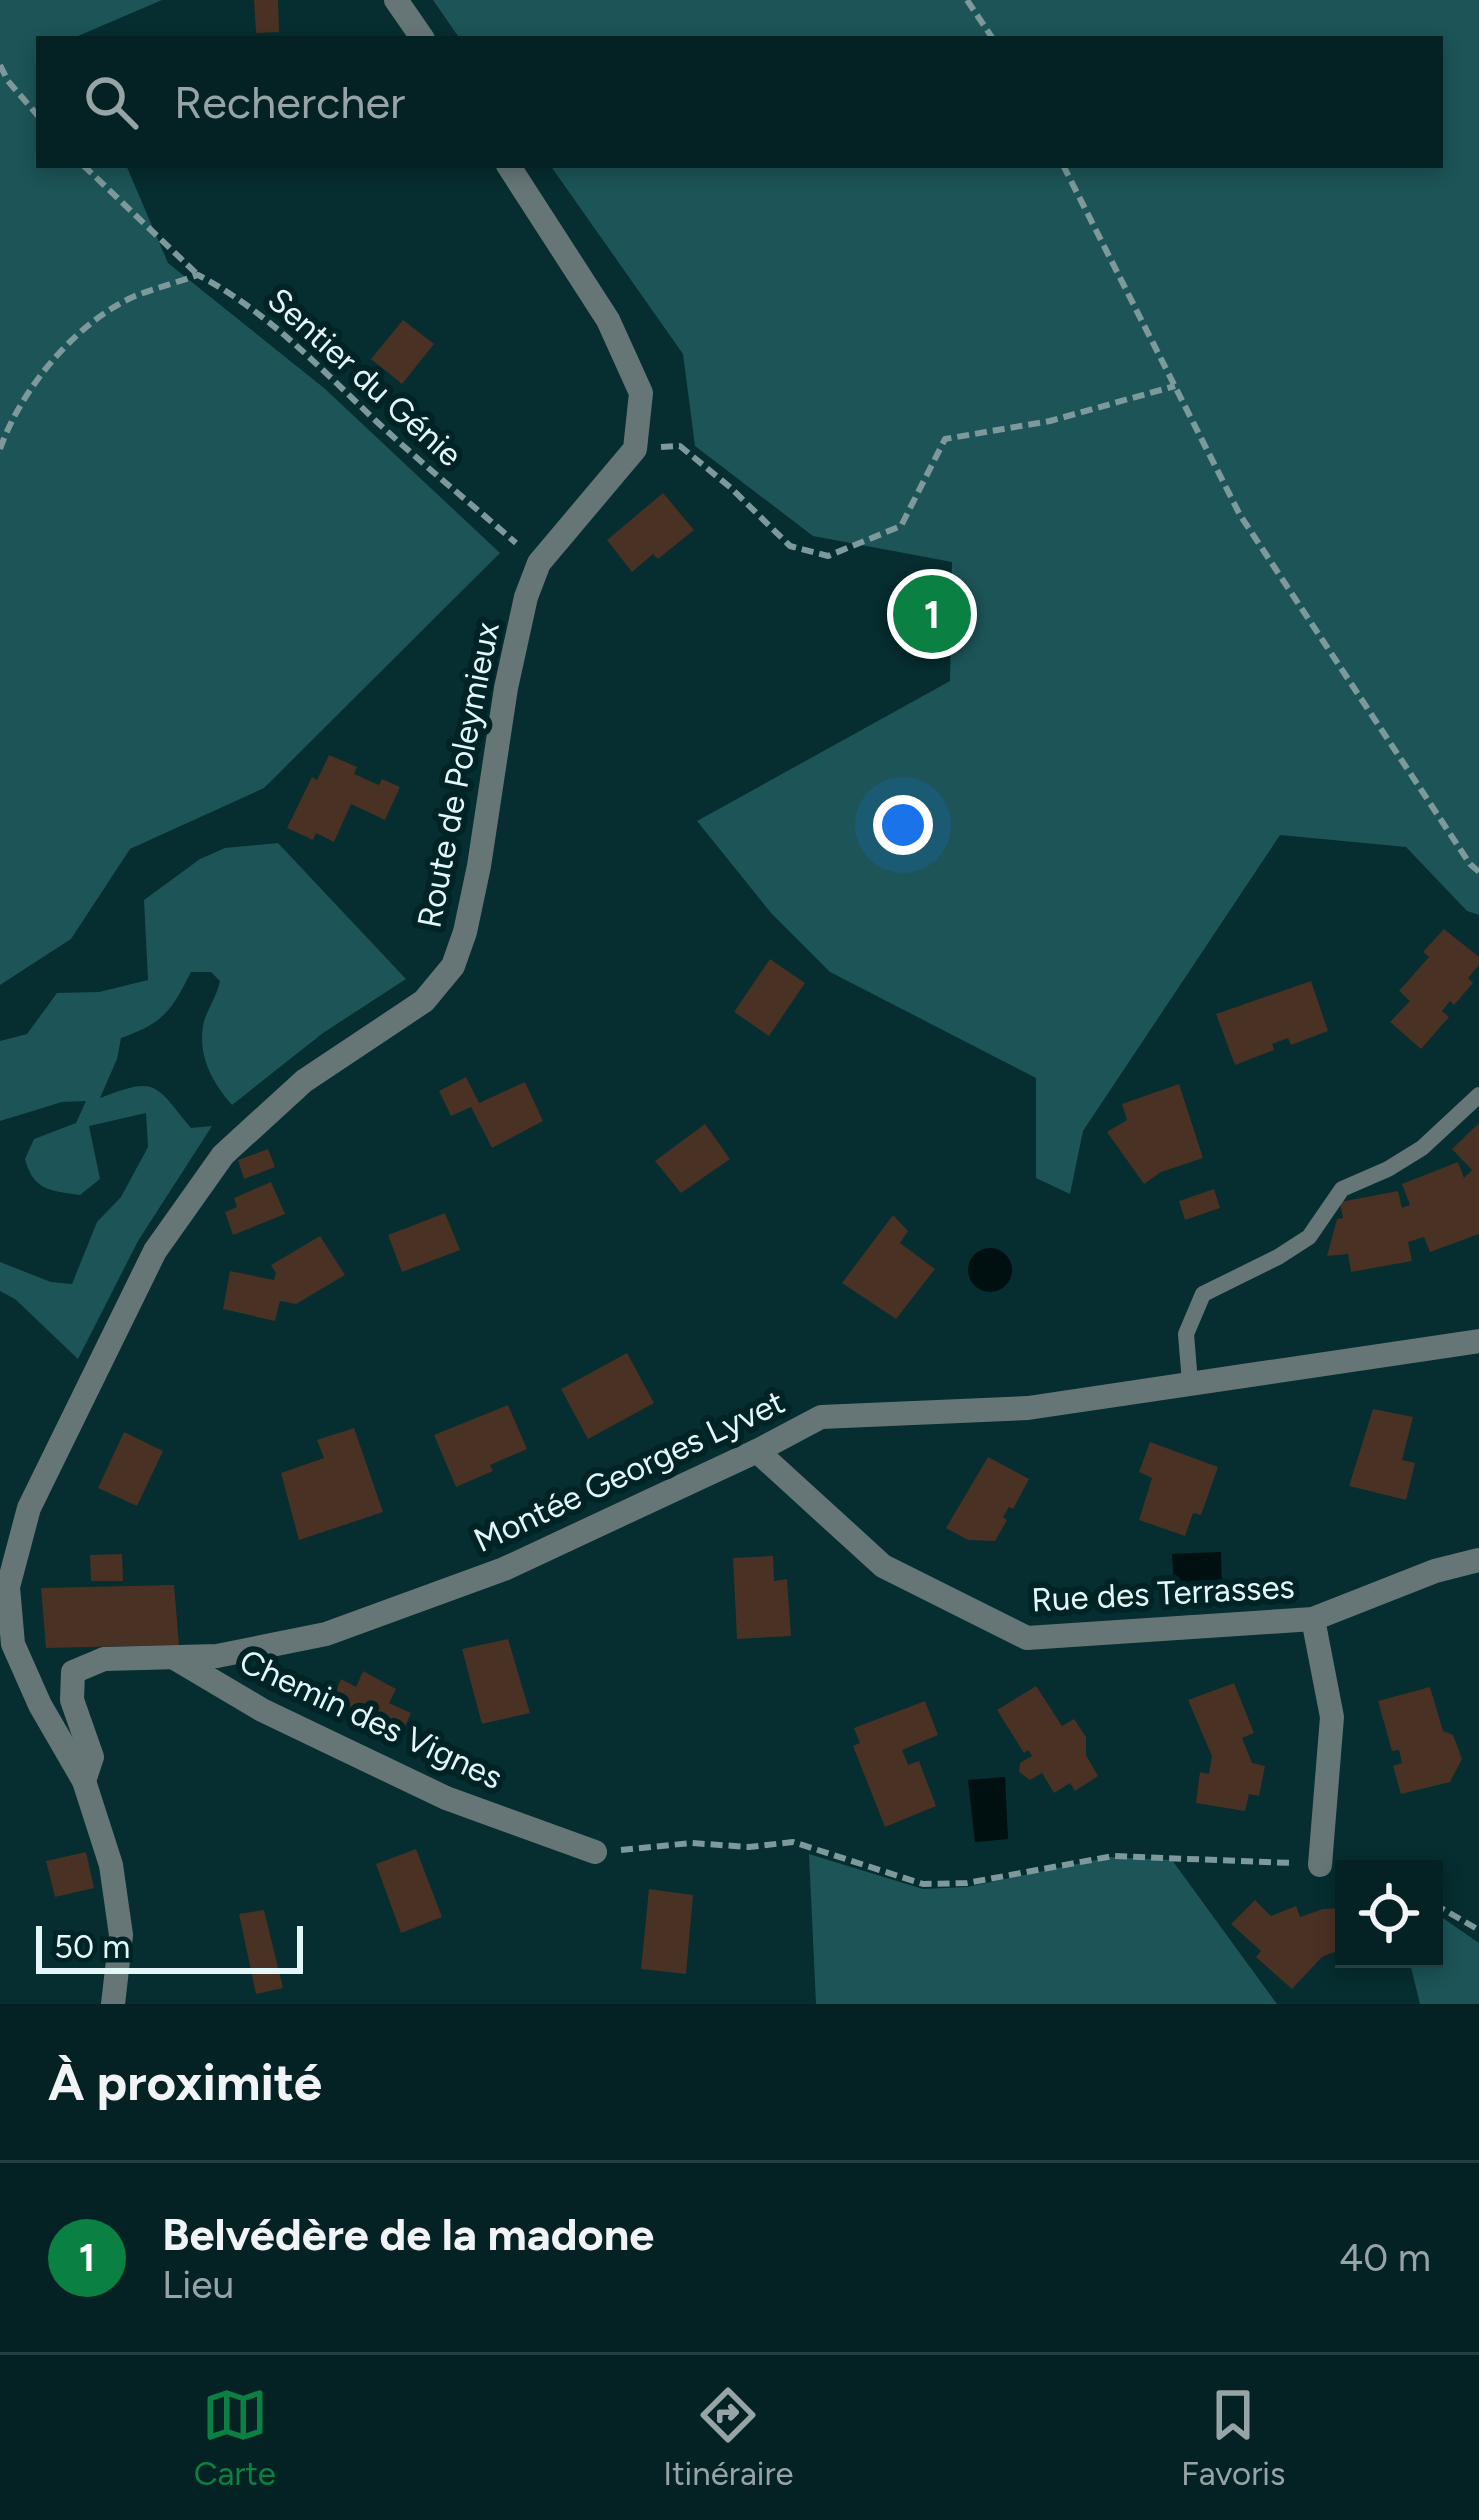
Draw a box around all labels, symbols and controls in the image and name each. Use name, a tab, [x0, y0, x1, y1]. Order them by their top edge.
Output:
search box	[36, 36, 1443, 168]
icon: search	[78, 69, 144, 135]
text: Rechercher	[174, 75, 405, 129]
street label: Sentier du Génie	[260, 280, 470, 474]
pin: 1	[893, 569, 971, 659]
street label: Route de Poleymieux	[409, 619, 507, 931]
your location	[873, 795, 933, 855]
street label: Montée Georges Lyvet	[468, 1382, 790, 1560]
street label: Rue des Terrasses	[1030, 1567, 1296, 1619]
street label: Chemin des Vignes	[234, 1641, 508, 1797]
map controls	[1335, 1860, 1443, 1968]
button: locate	[1335, 1860, 1443, 1968]
scale bar	[36, 1920, 303, 1973]
text: 50 m	[54, 1927, 130, 1966]
text: À proximité	[48, 2052, 322, 2113]
text: Belvédère de la madone	[162, 2207, 654, 2261]
text: 1	[79, 2234, 95, 2281]
text: 40 m	[1339, 2234, 1431, 2281]
text: Lieu	[162, 2261, 234, 2308]
tab: Carte	[194, 2382, 276, 2493]
tab: Itinéraire	[663, 2382, 794, 2493]
tab: Favoris	[1181, 2382, 1285, 2493]

